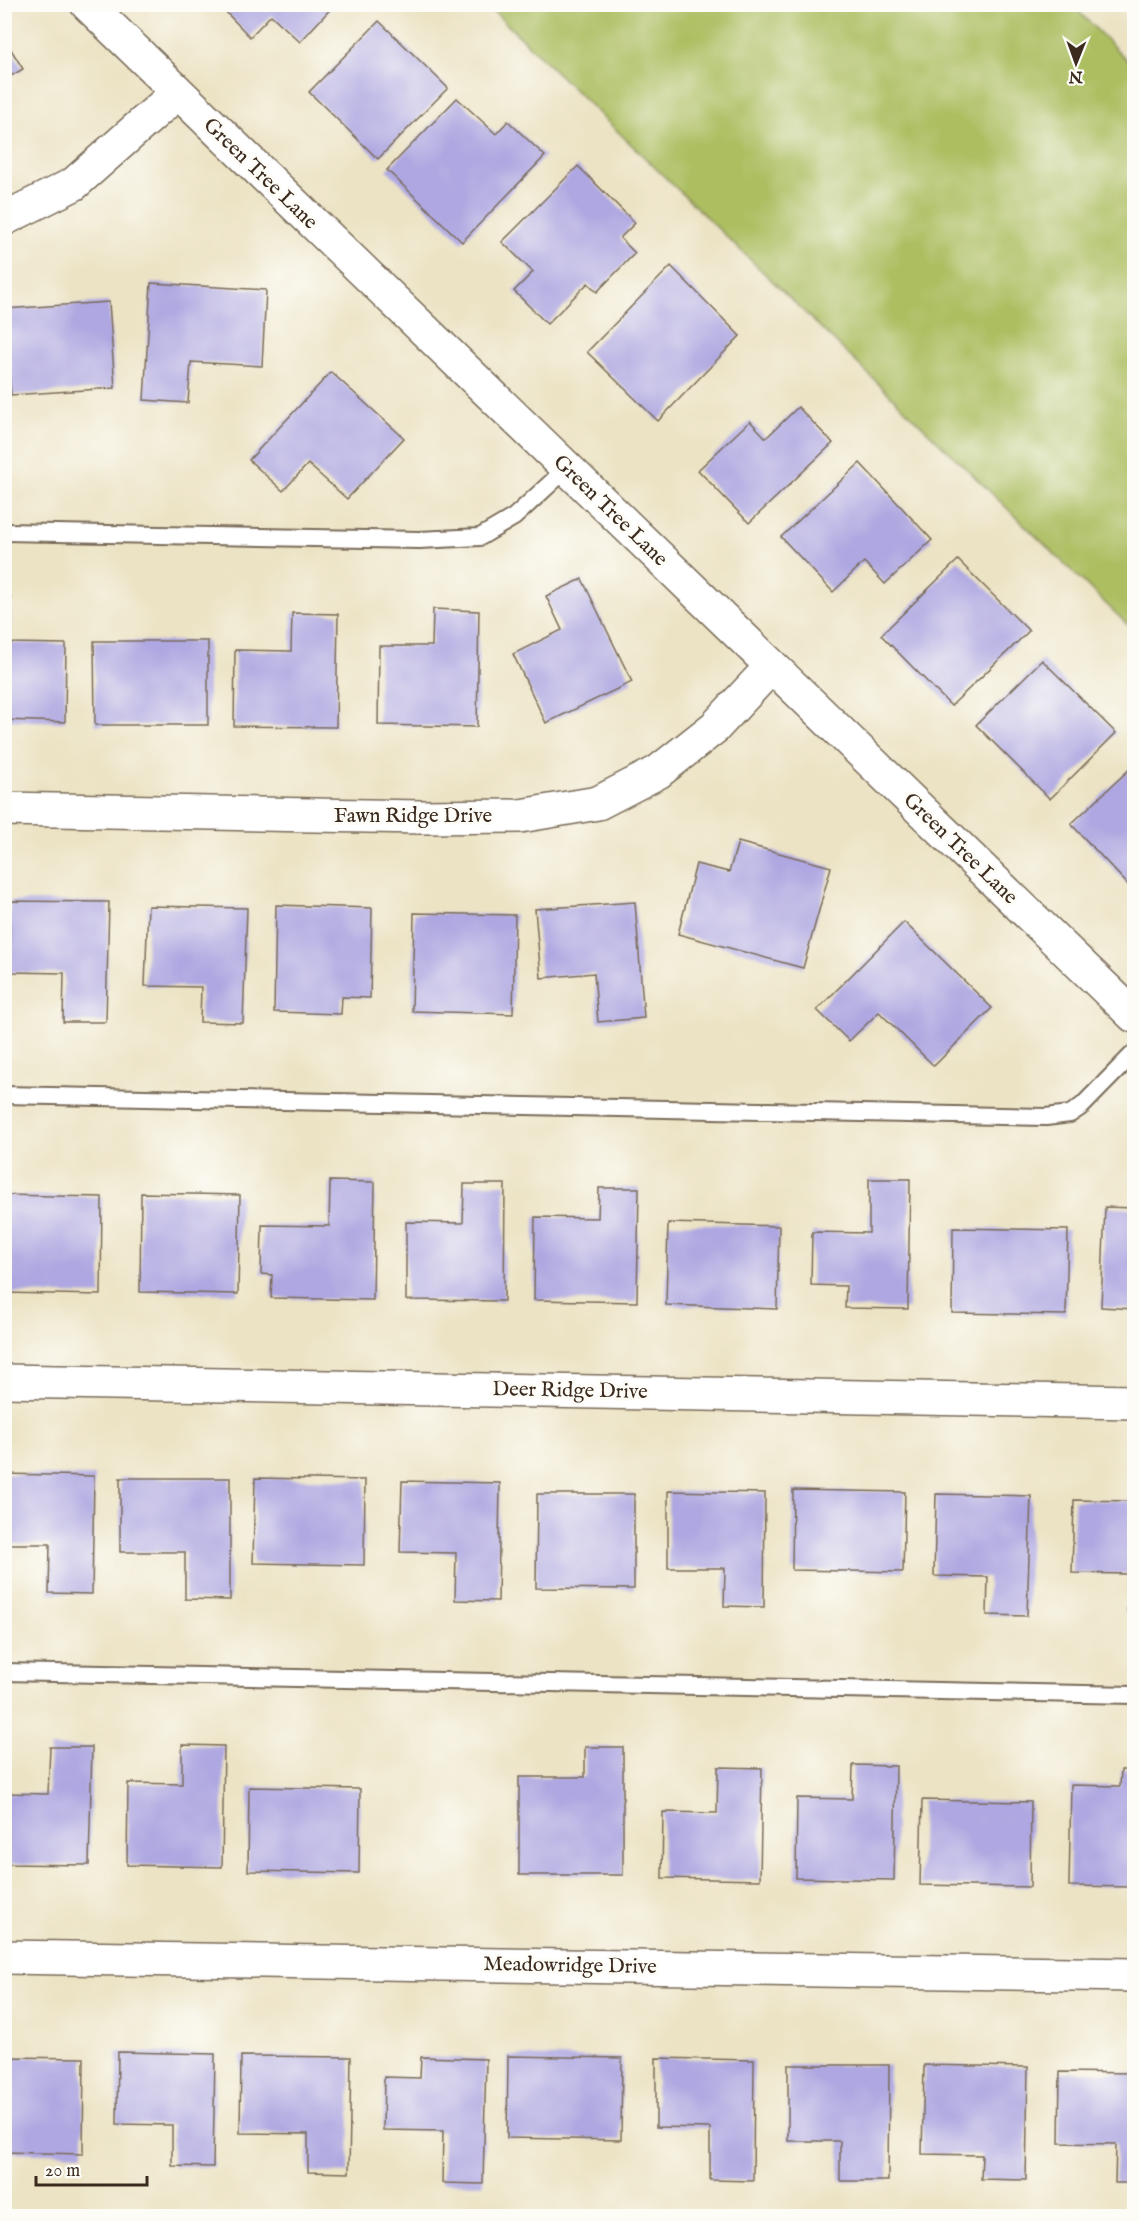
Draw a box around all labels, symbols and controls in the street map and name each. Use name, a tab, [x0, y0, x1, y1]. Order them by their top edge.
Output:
north arrow	[1046, 33, 1106, 93]
text: N	[1069, 66, 1084, 86]
street label: Green Tree Lane	[197, 112, 323, 236]
street label: Green Tree Lane	[547, 449, 673, 573]
street label: Green Tree Lane	[897, 787, 1023, 911]
street label: Fawn Ridge Drive	[334, 803, 493, 830]
street label: Deer Ridge Drive	[492, 1376, 648, 1406]
street label: Meadowridge Drive	[483, 1951, 657, 1981]
scale bar	[36, 2149, 147, 2187]
text: 20 m	[45, 2160, 80, 2183]

